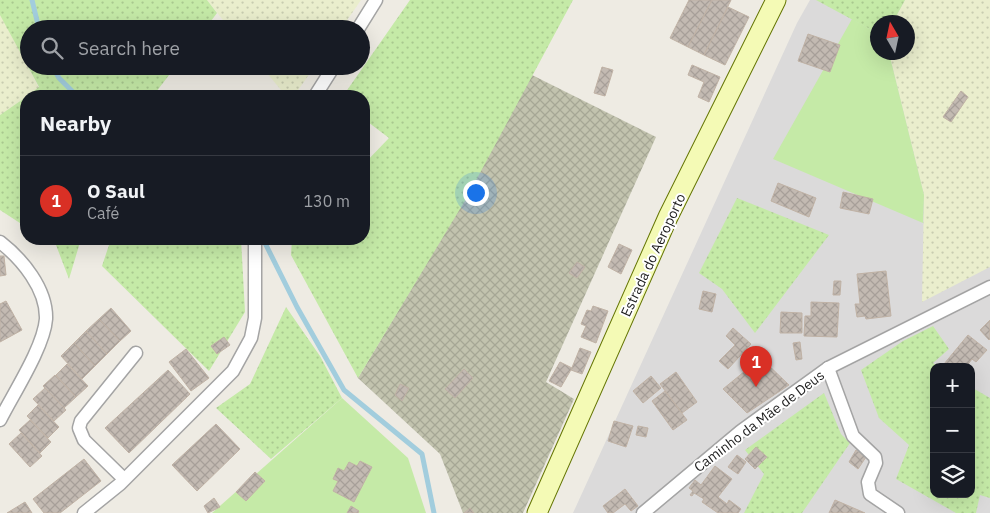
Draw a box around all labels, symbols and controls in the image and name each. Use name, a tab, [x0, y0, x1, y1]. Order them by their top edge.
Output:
north arrow	[870, 15, 915, 60]
search box	[20, 20, 370, 75]
icon: search	[38, 34, 66, 62]
text: Search here	[78, 36, 180, 60]
text: Nearby	[40, 109, 111, 137]
text: O Saul	[87, 179, 145, 203]
your location	[463, 180, 489, 206]
street label: Estrada do Aeroporto	[617, 190, 690, 319]
text: 1	[51, 191, 61, 211]
text: 130 m	[303, 191, 350, 211]
text: Café	[87, 203, 119, 223]
pin: 1	[740, 346, 772, 387]
map controls	[930, 363, 975, 498]
button: +	[930, 363, 975, 408]
street label: Caminho da Mãe de Deus	[690, 366, 828, 476]
button: −	[930, 408, 975, 453]
button: layers	[930, 453, 975, 498]

